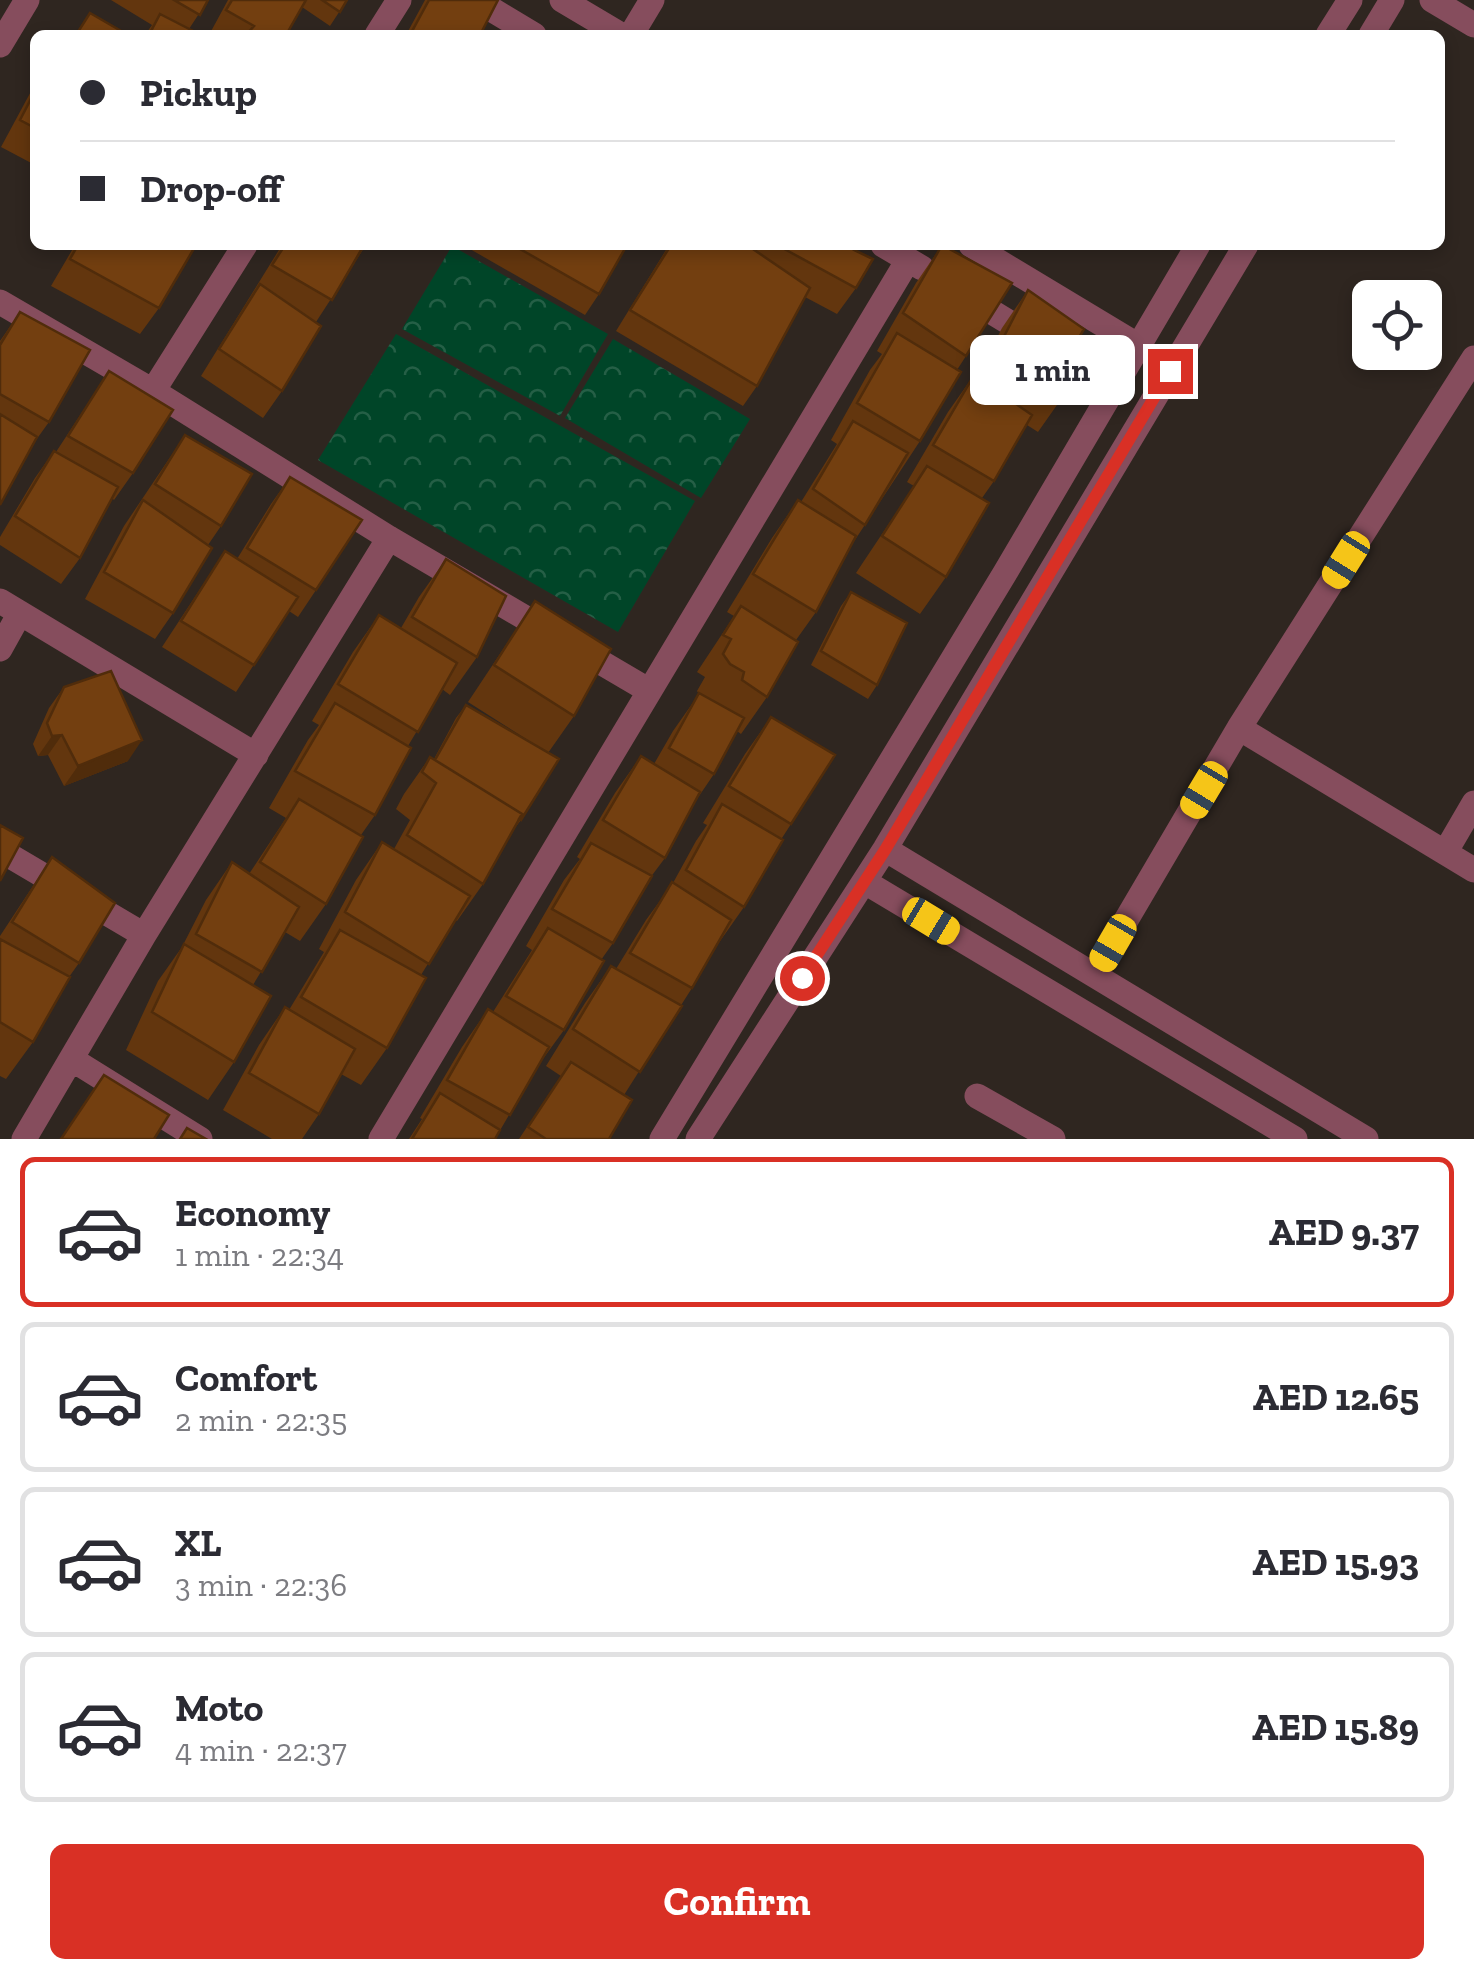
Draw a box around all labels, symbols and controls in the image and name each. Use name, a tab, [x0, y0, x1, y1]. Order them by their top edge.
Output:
text: Pickup	[140, 70, 257, 116]
text: Drop-off	[140, 166, 281, 212]
map controls	[1352, 280, 1442, 370]
button: locate	[1352, 280, 1442, 370]
callout: 1 min	[970, 336, 1135, 406]
route end	[1148, 349, 1193, 394]
text: 1 min	[1015, 351, 1090, 389]
car	[1317, 527, 1375, 593]
car	[1176, 757, 1232, 823]
car	[898, 893, 964, 949]
car	[1085, 910, 1141, 976]
route start	[780, 956, 825, 1001]
icon: car	[55, 1187, 145, 1277]
text: Economy	[175, 1190, 330, 1236]
text: AED 9.37	[1269, 1209, 1419, 1255]
text: 1 min · 22:34	[175, 1236, 344, 1274]
icon: car	[55, 1352, 145, 1442]
text: Comfort	[175, 1355, 317, 1401]
text: AED 12.65	[1253, 1374, 1419, 1420]
text: 2 min · 22:35	[175, 1401, 347, 1439]
icon: car	[55, 1517, 145, 1607]
text: XL	[175, 1520, 222, 1566]
text: AED 15.93	[1252, 1539, 1419, 1585]
text: 3 min · 22:36	[175, 1566, 347, 1604]
icon: car	[55, 1682, 145, 1772]
text: Moto	[175, 1685, 263, 1731]
text: AED 15.89	[1252, 1704, 1419, 1750]
text: 4 min · 22:37	[175, 1731, 347, 1769]
button: Confirm	[50, 1844, 1424, 1959]

